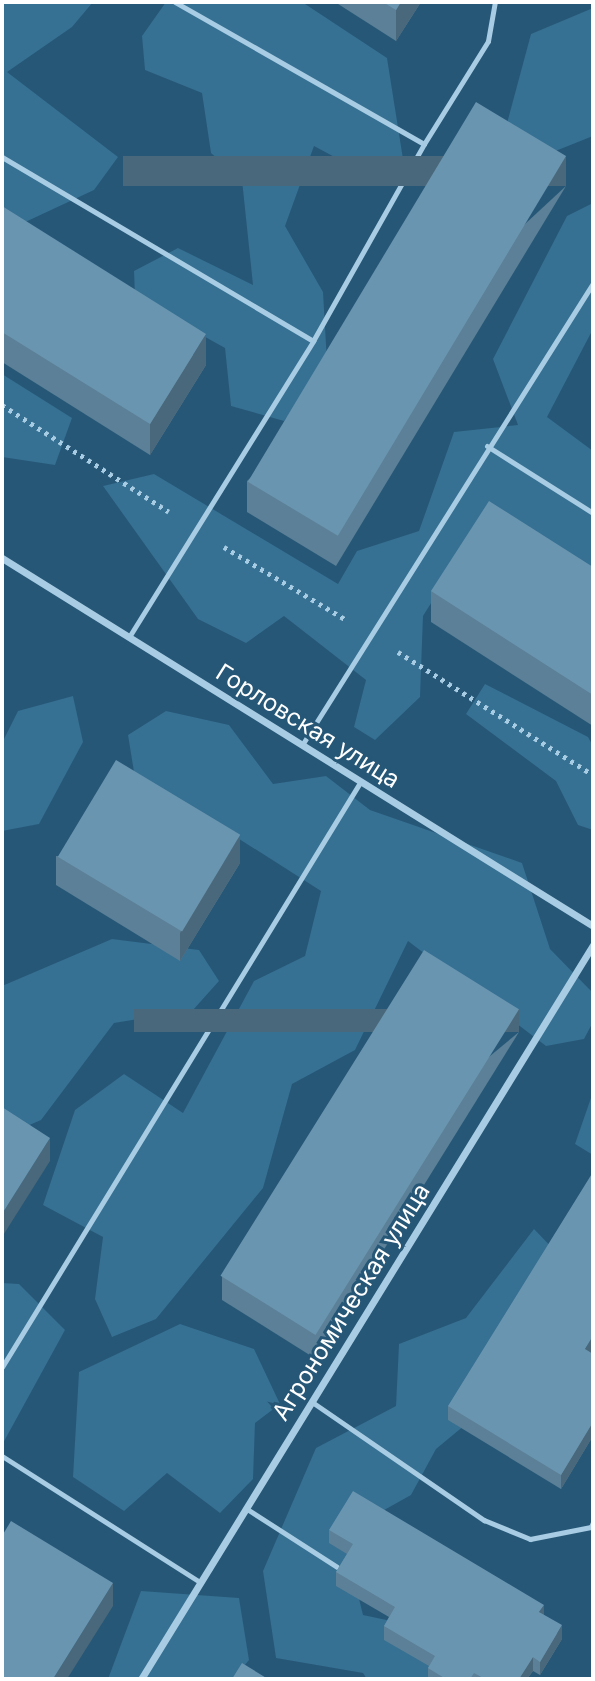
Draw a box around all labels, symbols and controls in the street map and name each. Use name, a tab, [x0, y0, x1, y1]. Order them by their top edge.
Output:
street label: Горловская улица	[211, 658, 405, 794]
street label: Агрономическая улица	[266, 1178, 436, 1426]

